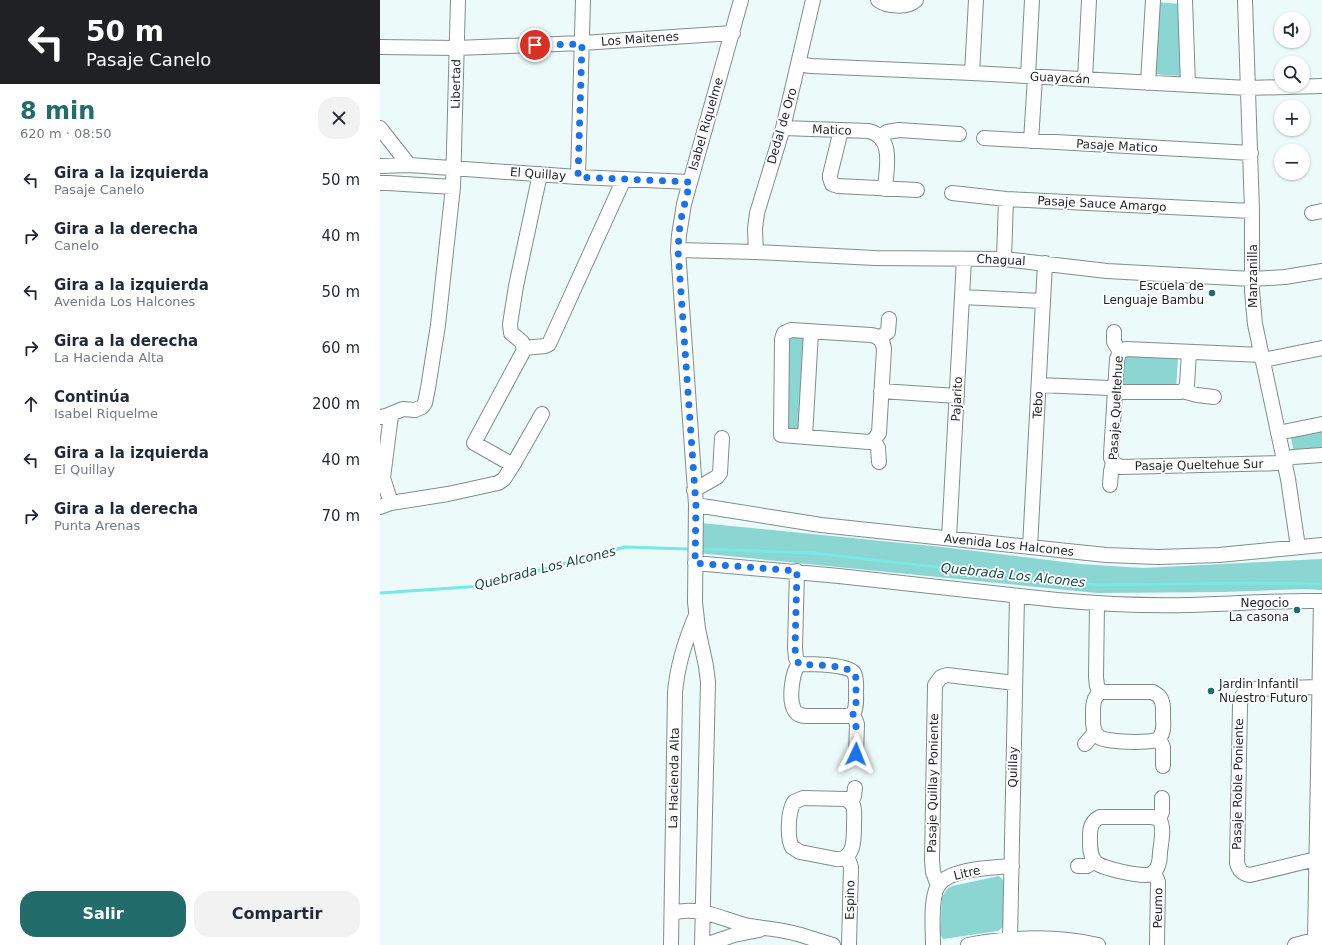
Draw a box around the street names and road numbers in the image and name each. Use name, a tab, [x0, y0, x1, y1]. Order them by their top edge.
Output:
street label: Los Maitenes	[600, 29, 680, 49]
street label: Libertad	[449, 59, 463, 109]
street label: Guayacán	[1030, 69, 1090, 87]
street label: Isabel Riquelme	[686, 76, 726, 172]
street label: Dedal de Oro	[764, 86, 800, 166]
street label: Matico	[812, 122, 852, 138]
street label: Pasaje Matico	[1076, 137, 1158, 155]
street label: El Quillay	[509, 165, 567, 183]
street label: Pasaje Sauce Amargo	[1037, 194, 1167, 214]
street label: Manzanilla	[1246, 244, 1260, 308]
street label: Chagual	[976, 252, 1026, 268]
street label: Pasaje Queltehue	[1106, 355, 1126, 461]
street label: Pajarito	[949, 376, 965, 422]
street label: Tebo	[1030, 391, 1046, 420]
street label: Pasaje Queltehue Sur	[1135, 457, 1263, 473]
street label: Avenida Los Halcones	[943, 531, 1075, 559]
street label: Pasaje Quillay Poniente	[925, 713, 941, 853]
street label: Pasaje Roble Poniente	[1230, 718, 1246, 850]
street label: La Hacienda Alta	[666, 727, 682, 829]
street label: Quillay	[1006, 746, 1020, 788]
street label: Litre	[952, 863, 982, 883]
street label: Espino	[843, 880, 857, 920]
street label: Peumo	[1151, 887, 1165, 929]

